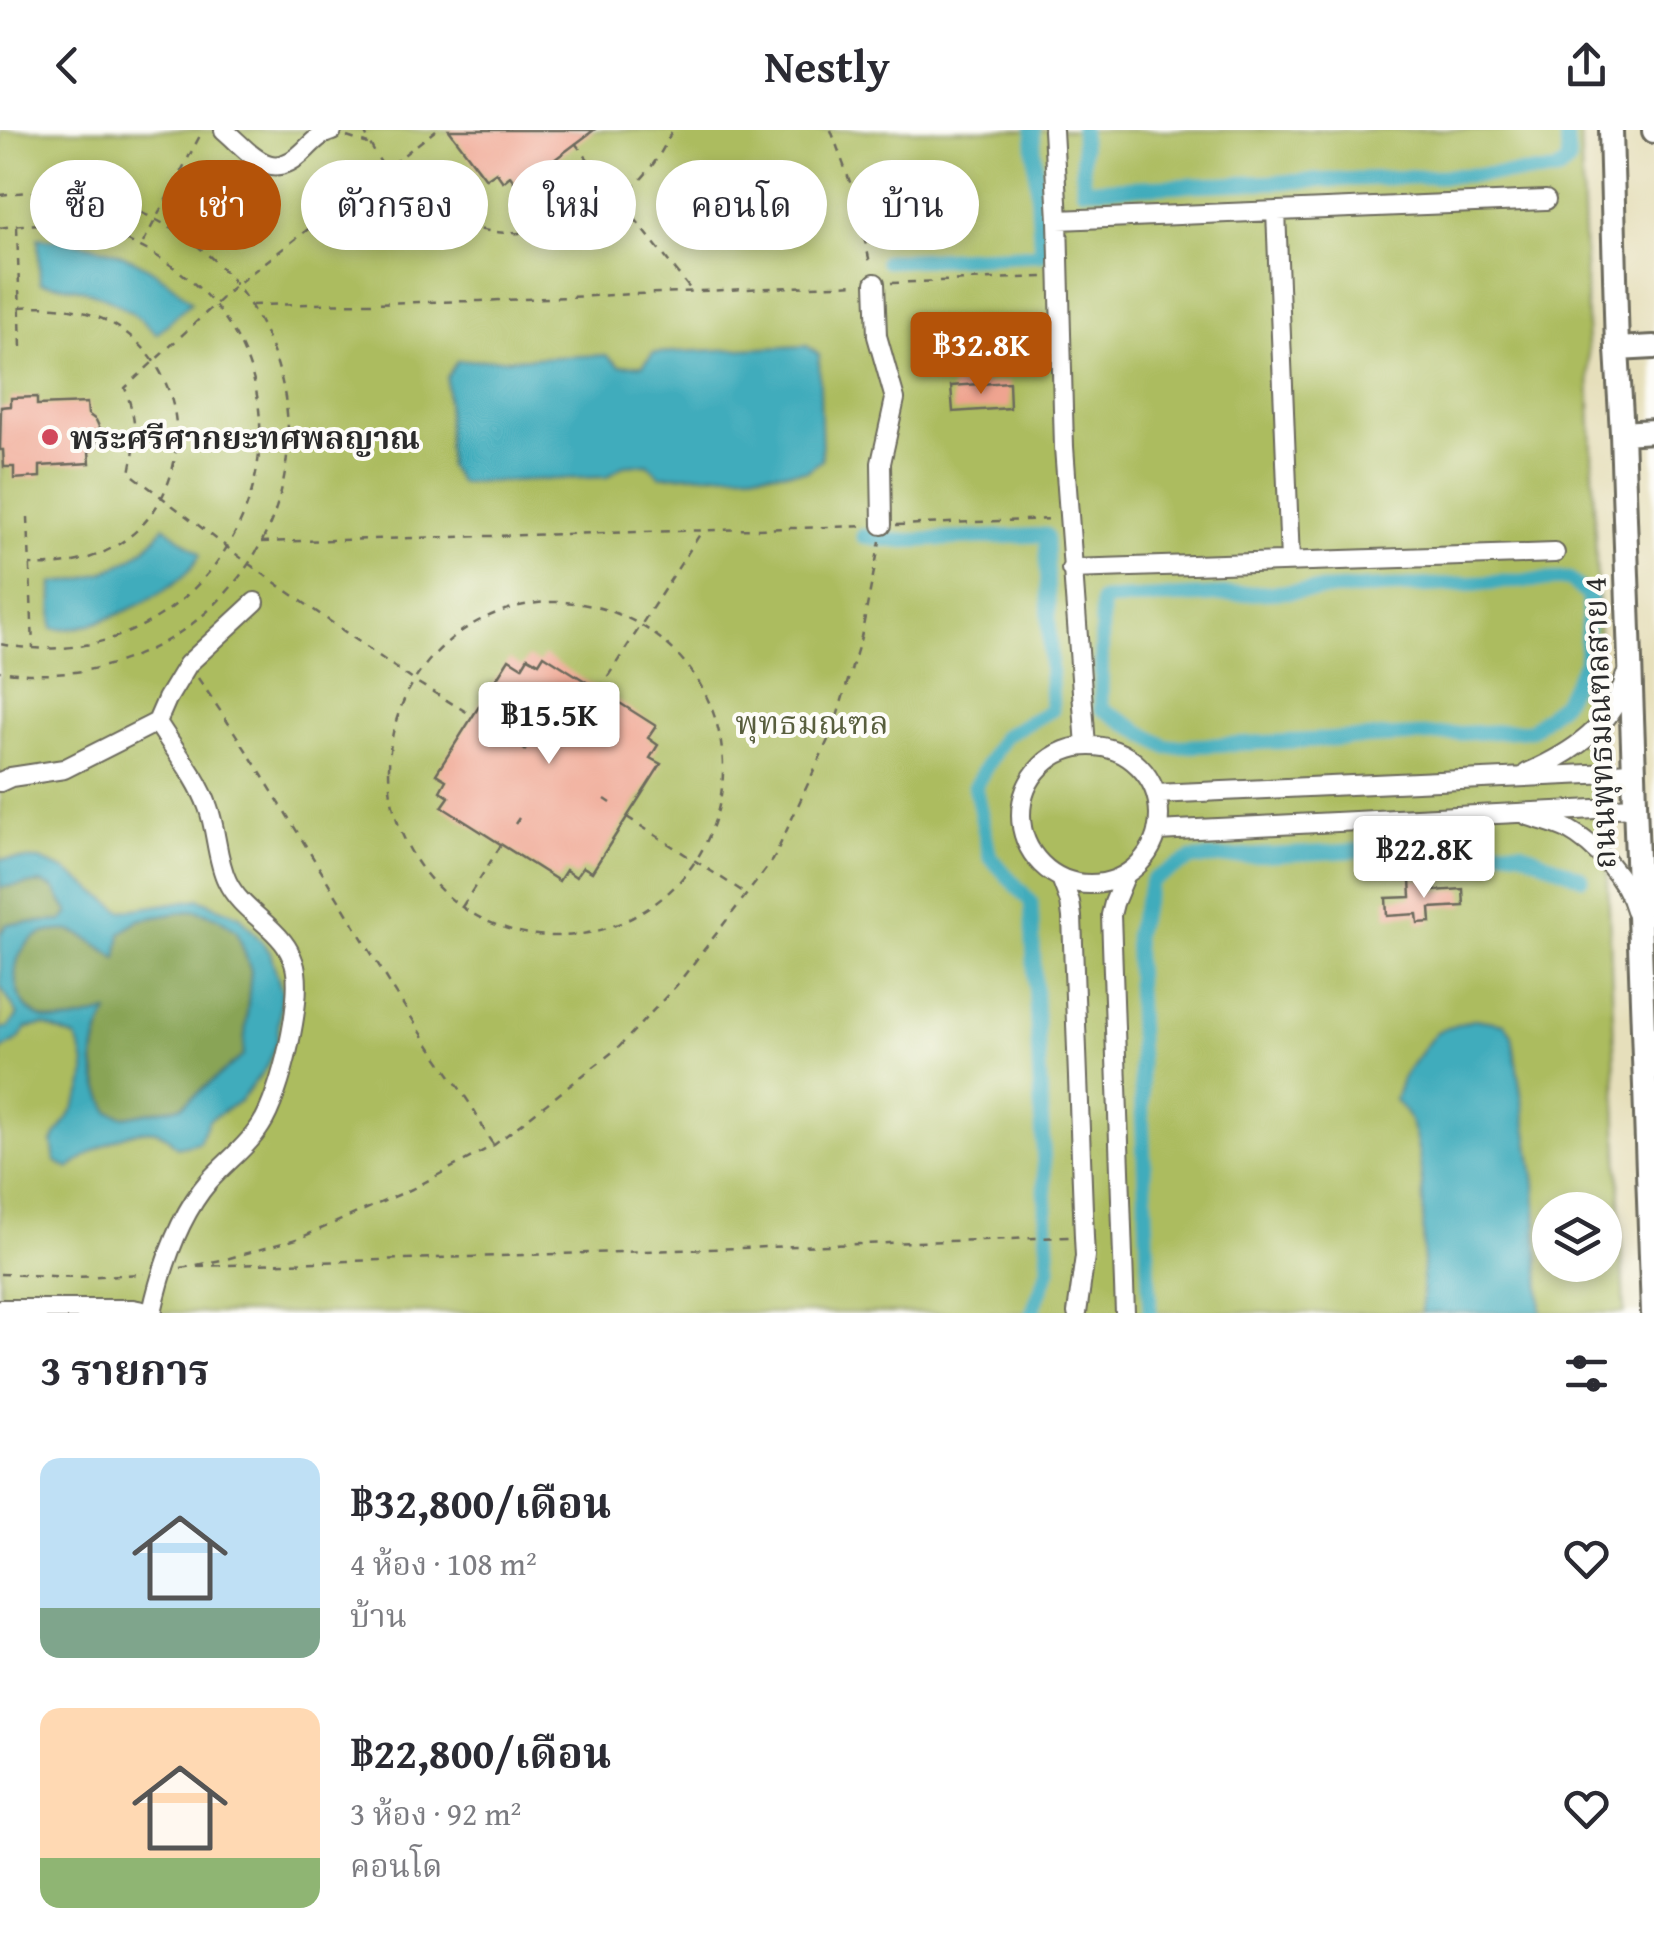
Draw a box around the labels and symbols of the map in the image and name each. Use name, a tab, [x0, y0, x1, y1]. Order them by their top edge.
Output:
pin: ฿32.8K	[900, 312, 1062, 397]
place label: พระศรีศากยะทศพลญาณ	[70, 414, 420, 461]
marker: พระศรีศากยะทศพลญาณ	[39, 426, 61, 448]
street label: ถนนพุทธมณฑลสาย 4	[1570, 576, 1628, 870]
pin: ฿15.5K	[468, 682, 630, 767]
park label: พุทธมณฑล	[735, 699, 889, 746]
pin: ฿22.8K	[1343, 816, 1505, 901]

